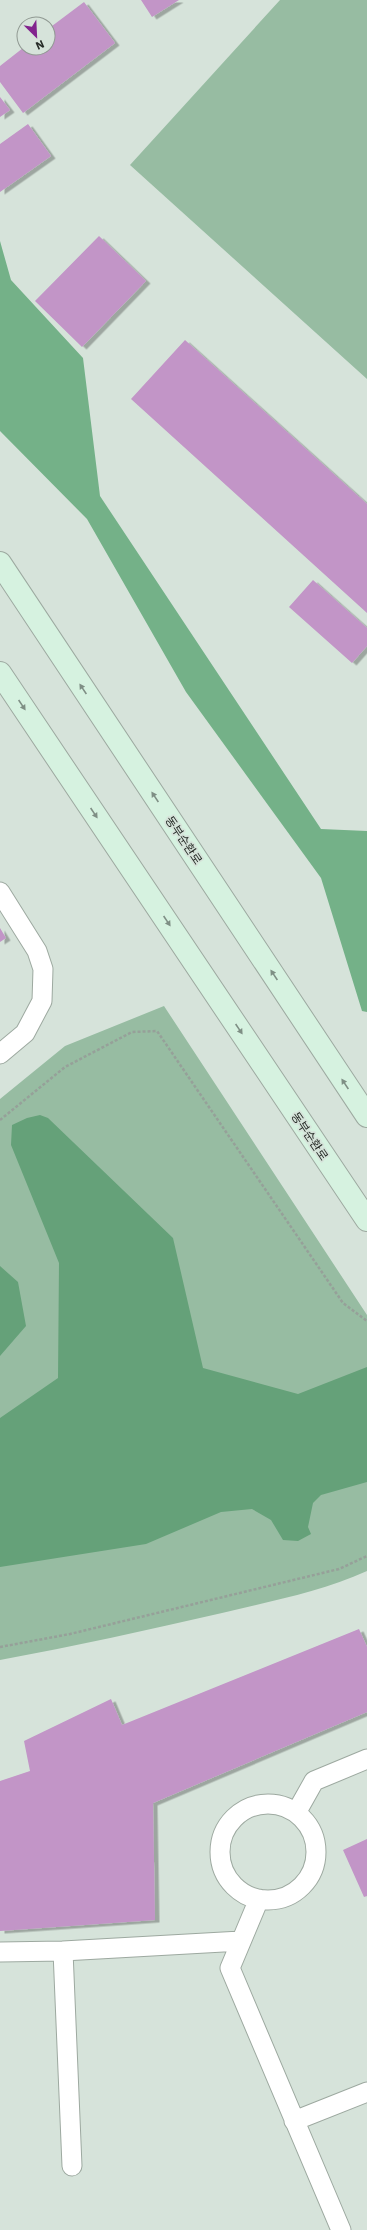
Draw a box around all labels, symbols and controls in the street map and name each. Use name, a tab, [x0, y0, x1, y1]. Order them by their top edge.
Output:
north arrow	[16, 16, 56, 56]
text: N	[34, 37, 47, 53]
one-way arrow	[80, 683, 87, 695]
one-way arrow	[18, 700, 26, 710]
one-way arrow	[151, 792, 159, 802]
one-way arrow	[90, 808, 98, 818]
street label: 동부순환로	[162, 813, 206, 867]
one-way arrow	[163, 915, 170, 927]
one-way arrow	[270, 969, 277, 981]
one-way arrow	[235, 1024, 243, 1034]
one-way arrow	[342, 1078, 349, 1089]
street label: 동부순환로	[288, 1109, 332, 1163]

